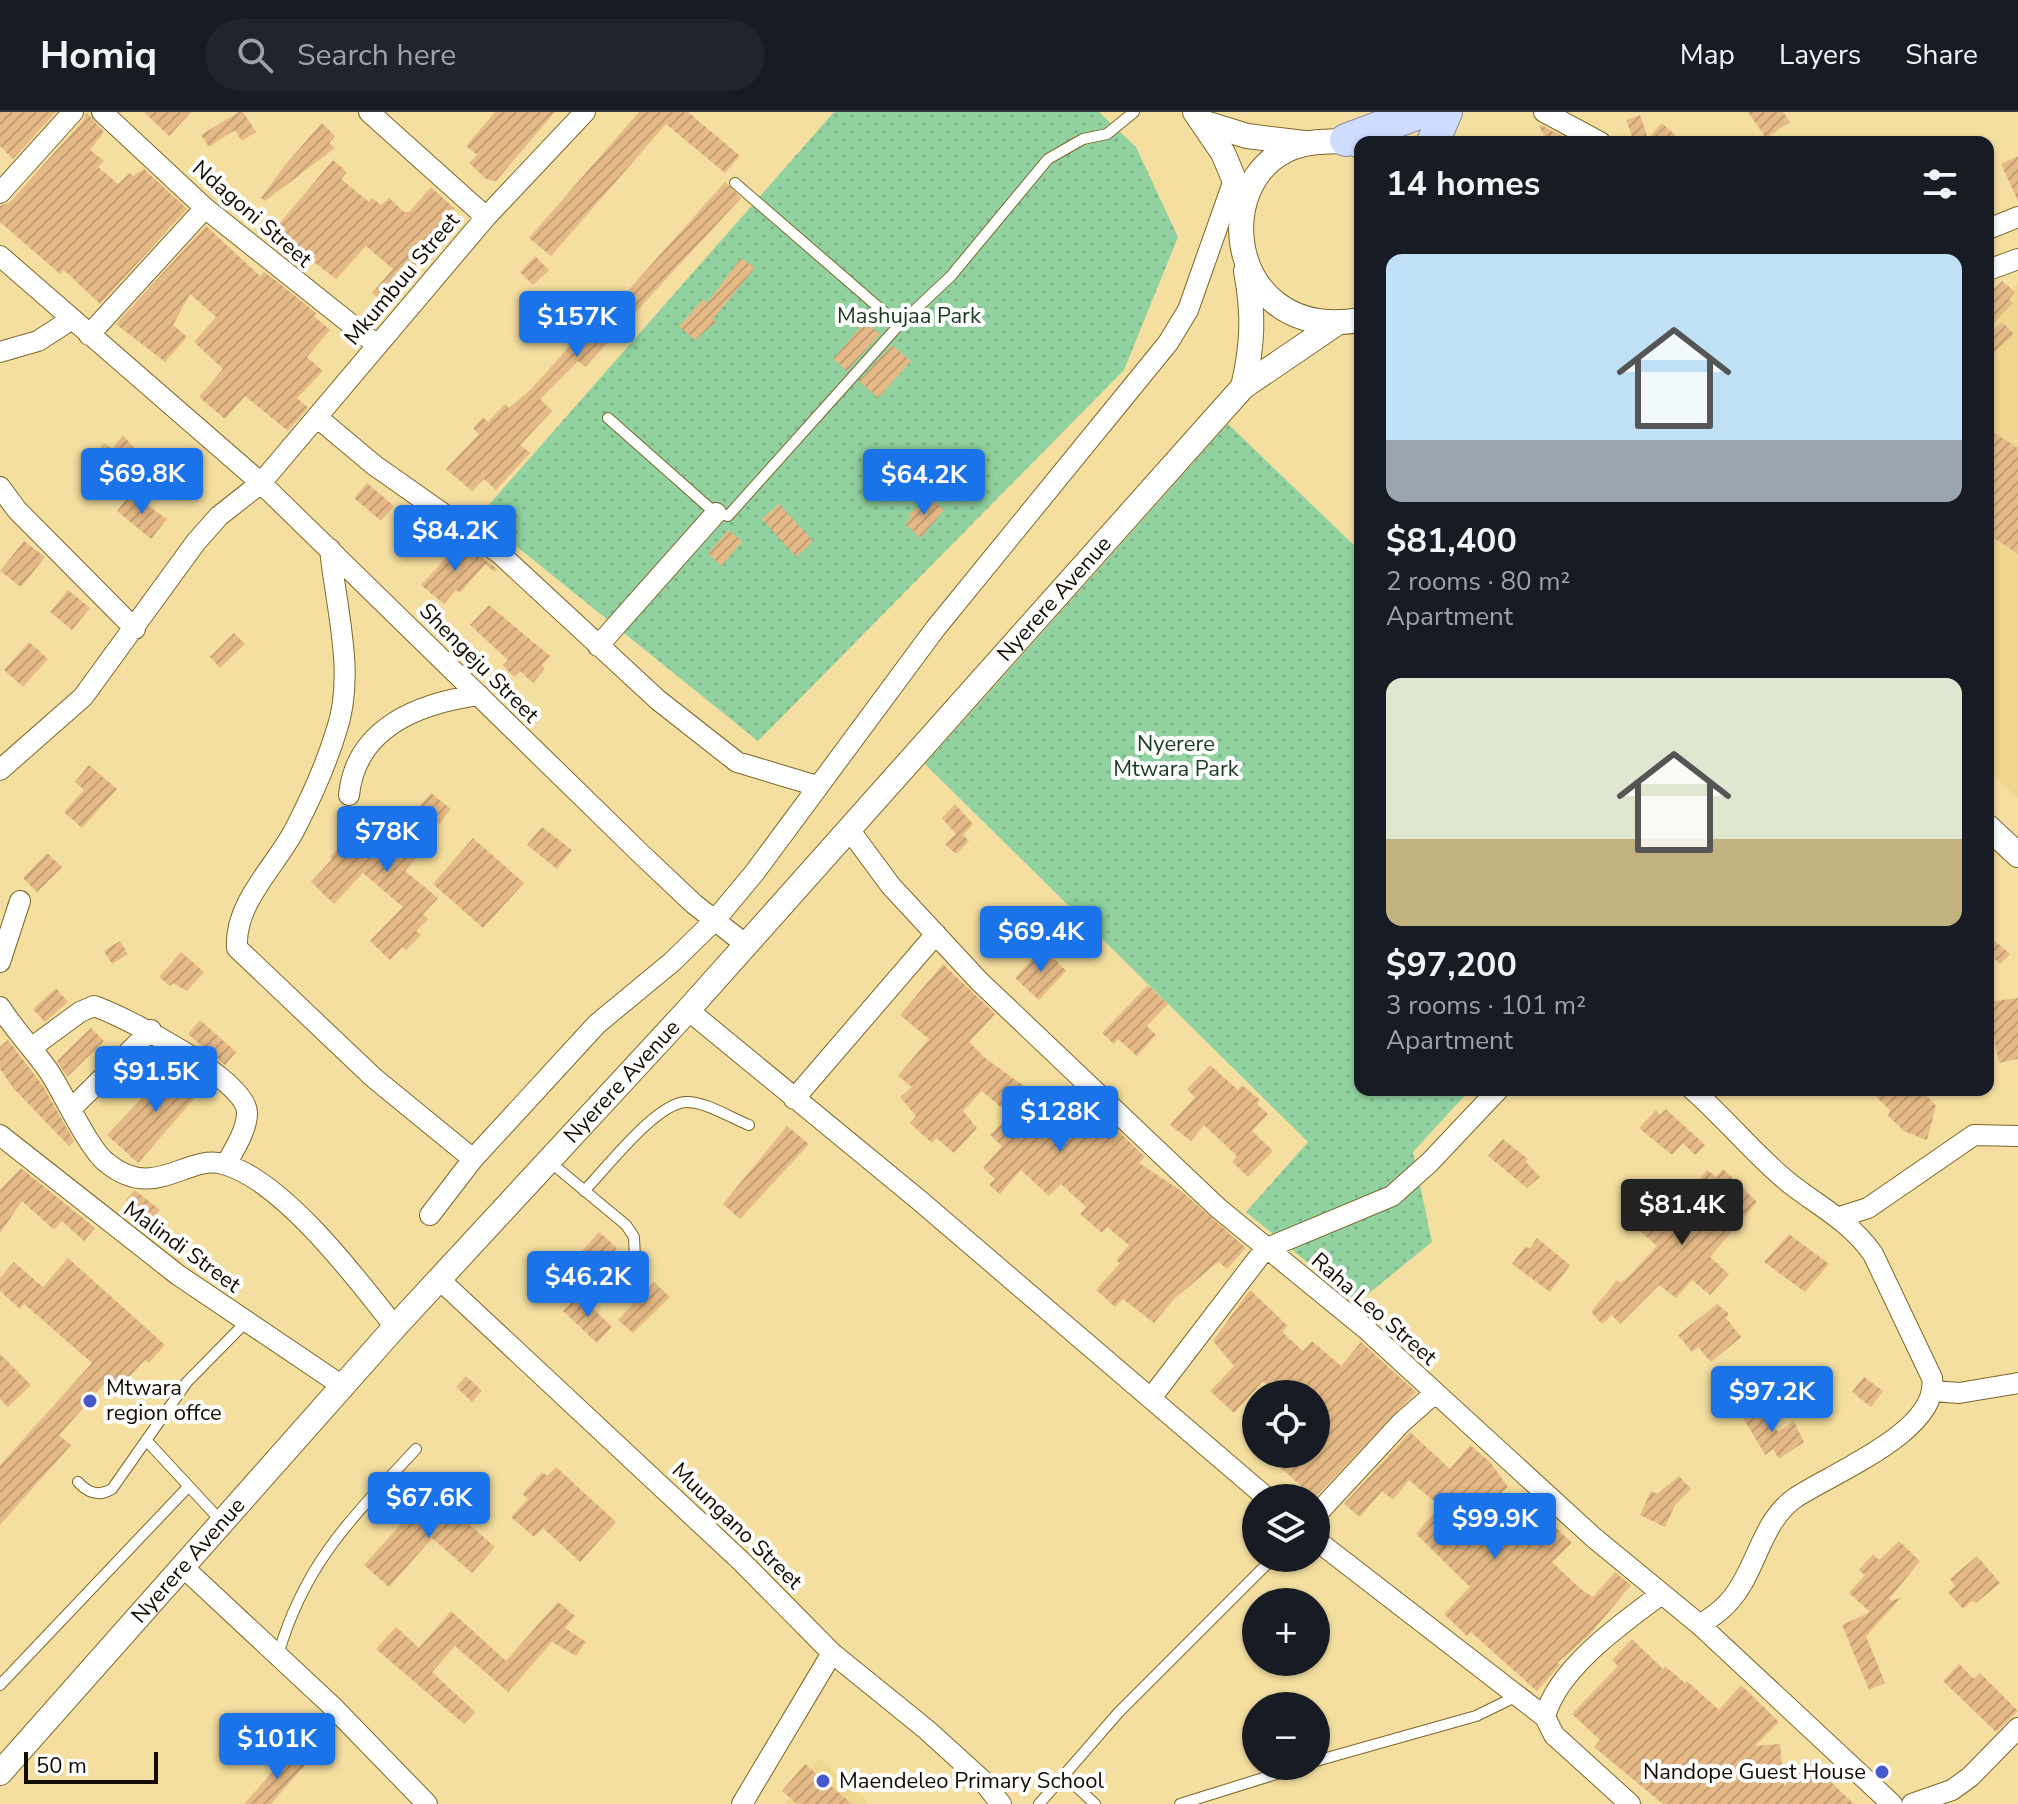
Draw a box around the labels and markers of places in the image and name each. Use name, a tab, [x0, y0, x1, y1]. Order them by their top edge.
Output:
pin: $157K	[521, 291, 633, 359]
pin: $69.8K	[77, 448, 207, 516]
pin: $64.2K	[859, 449, 989, 517]
pin: $84.2K	[390, 505, 520, 573]
pin: $78K	[340, 806, 434, 874]
pin: $69.4K	[976, 906, 1106, 974]
pin: $91.5K	[91, 1046, 221, 1114]
pin: $128K	[1004, 1086, 1116, 1154]
pin: $81.4K	[1617, 1179, 1747, 1247]
pin: $46.2K	[523, 1251, 653, 1319]
pin: $97.2K	[1707, 1366, 1837, 1434]
place label: Mtwara region offce	[106, 1373, 222, 1428]
marker: Mtwara region offce	[81, 1392, 99, 1410]
pin: $67.6K	[364, 1472, 494, 1540]
pin: $99.9K	[1430, 1493, 1560, 1561]
pin: $101K	[221, 1713, 333, 1781]
place label: Nandope Guest House	[1643, 1757, 1866, 1787]
marker: Nandope Guest House	[1873, 1763, 1891, 1781]
place label: Maendeleo Primary School	[839, 1766, 1105, 1796]
marker: Maendeleo Primary School	[814, 1772, 832, 1790]

